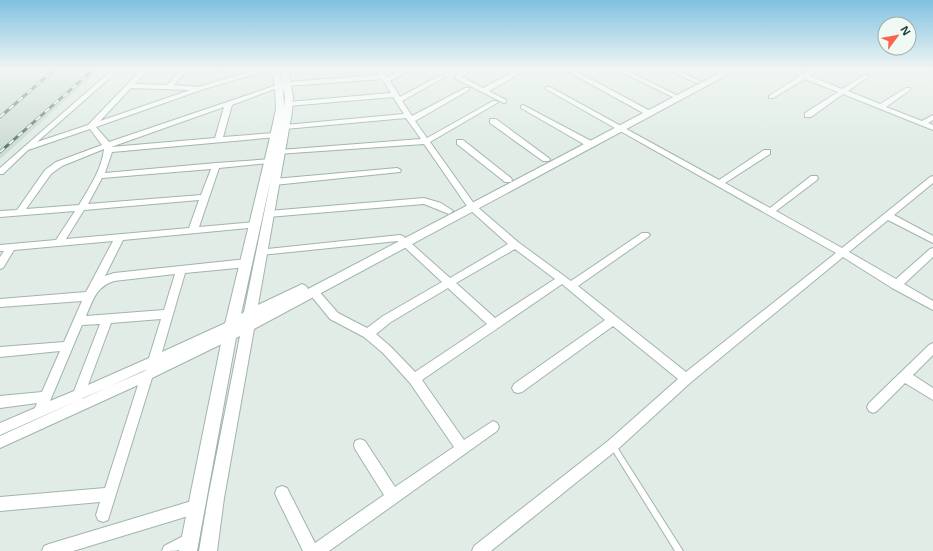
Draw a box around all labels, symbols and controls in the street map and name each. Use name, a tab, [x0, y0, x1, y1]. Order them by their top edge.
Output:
north arrow	[877, 16, 917, 56]
text: N	[897, 23, 915, 38]

